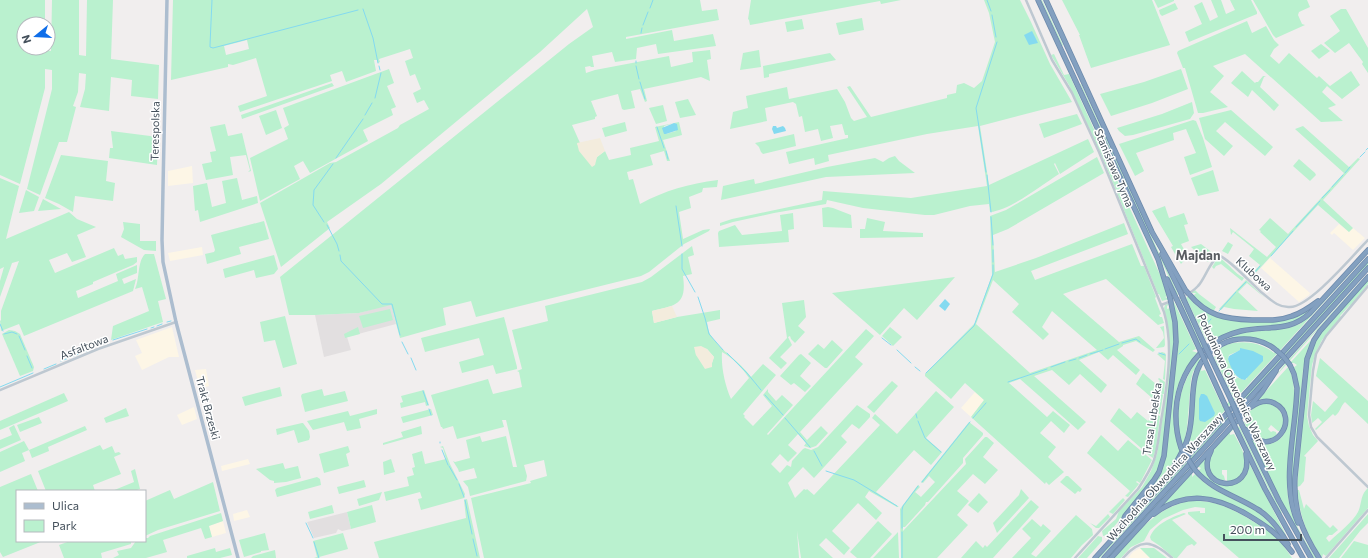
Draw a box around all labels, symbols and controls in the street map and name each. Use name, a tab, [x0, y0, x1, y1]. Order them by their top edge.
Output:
north arrow	[16, 16, 56, 56]
text: N	[19, 33, 33, 45]
street label: Terespolska	[147, 101, 162, 161]
street label: Stanisława Tyma	[1092, 127, 1137, 209]
district label: Majdan	[1176, 247, 1220, 263]
street label: Klubowa	[1234, 254, 1275, 293]
street label: Południowa Obwodnica Warszawy	[1195, 311, 1280, 473]
street label: Asfaltowa	[58, 331, 110, 362]
street label: Trakt Brzeski	[194, 375, 223, 441]
street label: Trasa Lubelska	[1139, 382, 1164, 456]
street label: Wschodnia Obwodnica Warszawy	[1104, 410, 1226, 543]
legend	[16, 490, 146, 542]
text: Ulica	[52, 498, 79, 512]
scale bar	[1224, 516, 1301, 542]
text: Park	[52, 518, 78, 532]
text: 200 m	[1230, 522, 1265, 536]

